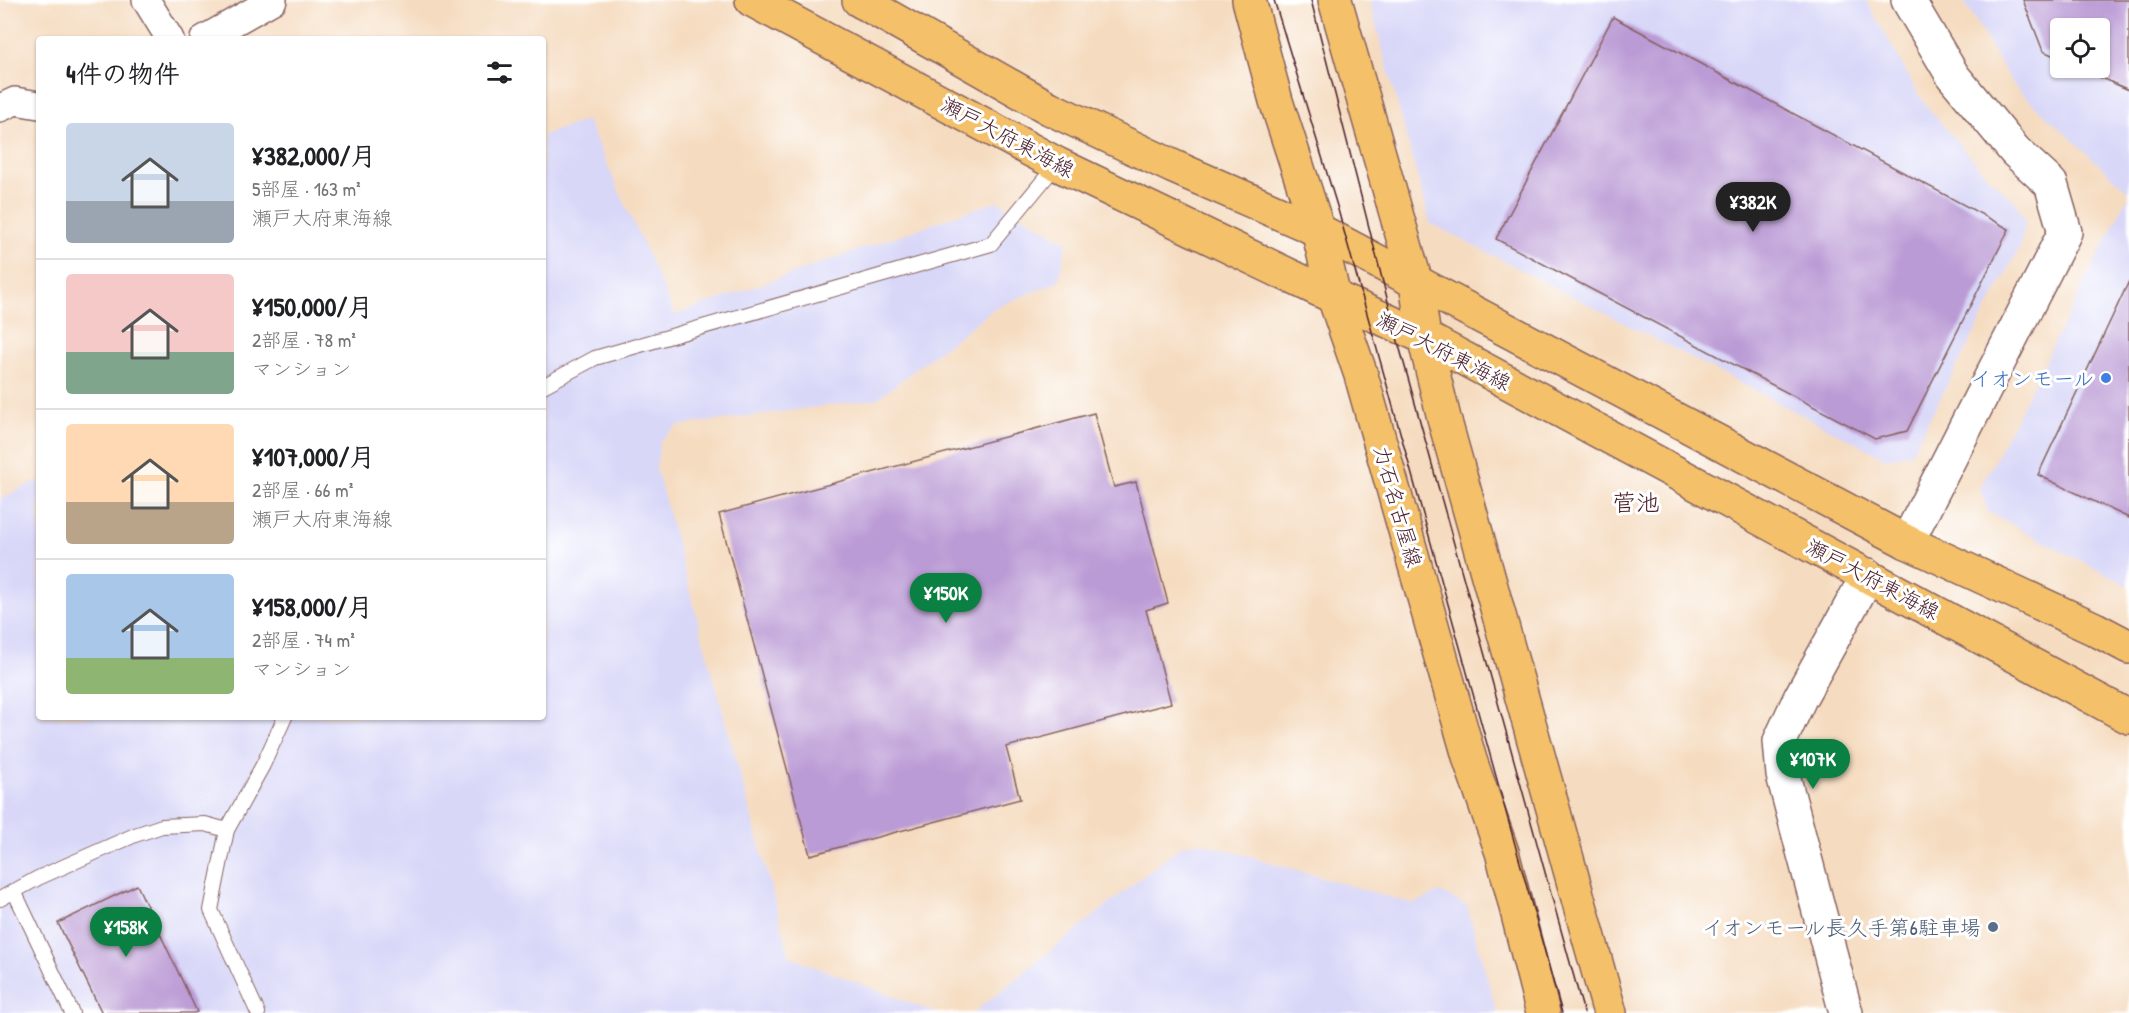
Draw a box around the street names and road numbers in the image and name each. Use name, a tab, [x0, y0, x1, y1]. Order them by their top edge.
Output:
street label: 瀬戸大府東海線	[936, 90, 1080, 184]
street label: 瀬戸大府東海線	[1372, 305, 1516, 397]
street label: 力石名古屋線	[1367, 441, 1429, 571]
street label: 瀬戸大府東海線	[1801, 532, 1945, 626]

